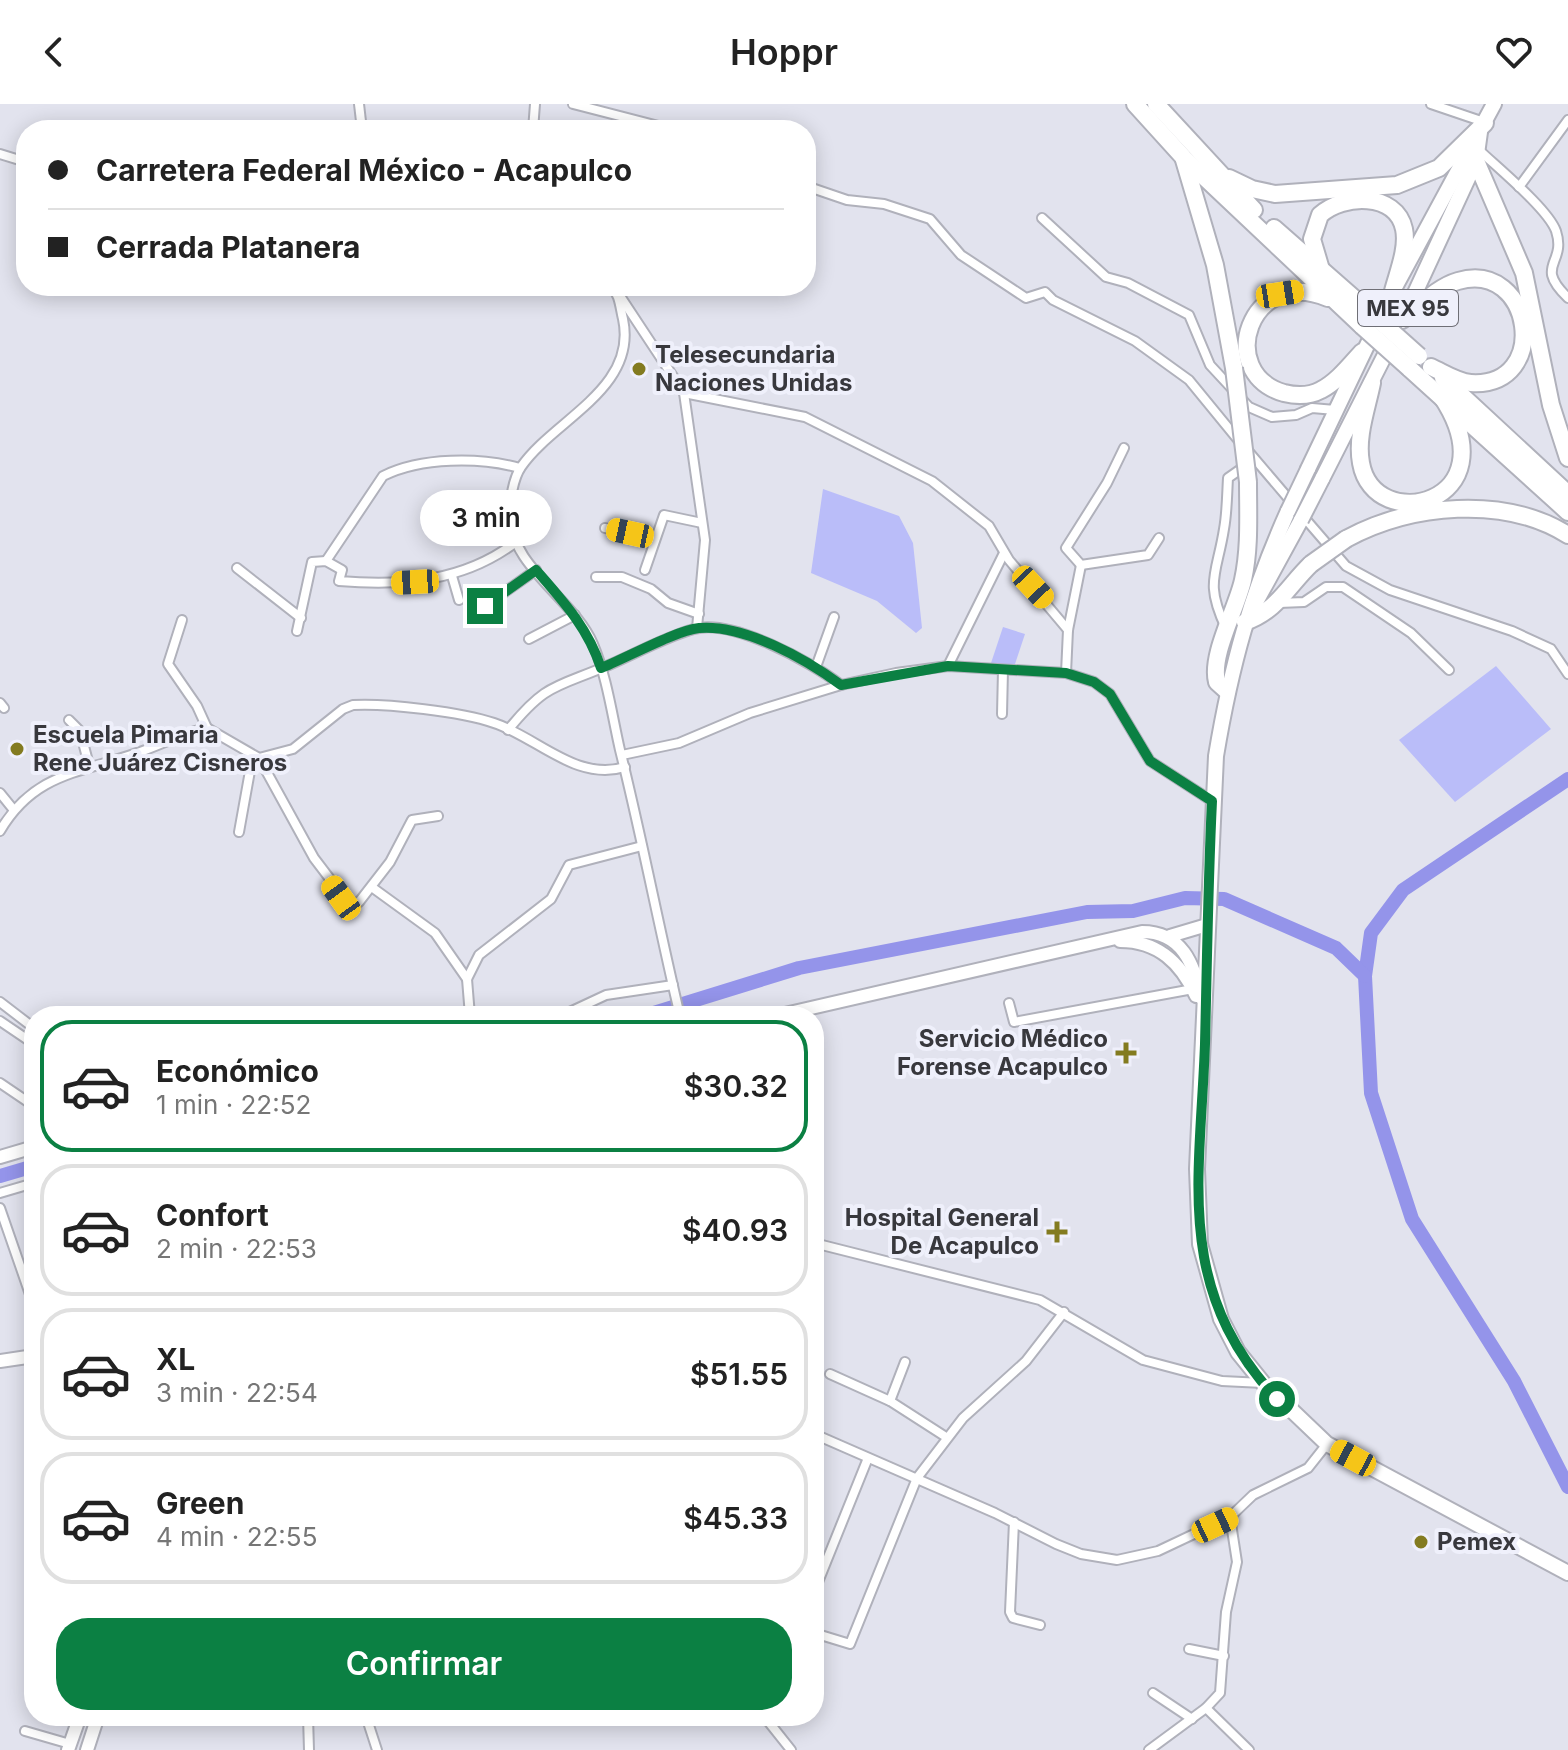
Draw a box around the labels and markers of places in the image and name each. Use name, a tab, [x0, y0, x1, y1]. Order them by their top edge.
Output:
place label: Telesecundaria Naciones Unidas	[655, 340, 852, 397]
marker: Telesecundaria Naciones Unidas	[630, 360, 648, 378]
place label: Escuela Pimaria Rene Juárez Cisneros	[33, 720, 287, 777]
marker: Escuela Pimaria Rene Juárez Cisneros	[8, 740, 26, 758]
place label: Servicio Médico Forense Acapulco	[897, 1024, 1108, 1081]
marker: Servicio Médico Forense Acapulco	[1115, 1042, 1137, 1064]
place label: Hospital General De Acapulco	[845, 1203, 1039, 1260]
marker: Hospital General De Acapulco	[1046, 1221, 1068, 1243]
place label: Pemex	[1437, 1527, 1516, 1556]
marker: Pemex	[1412, 1533, 1430, 1551]

